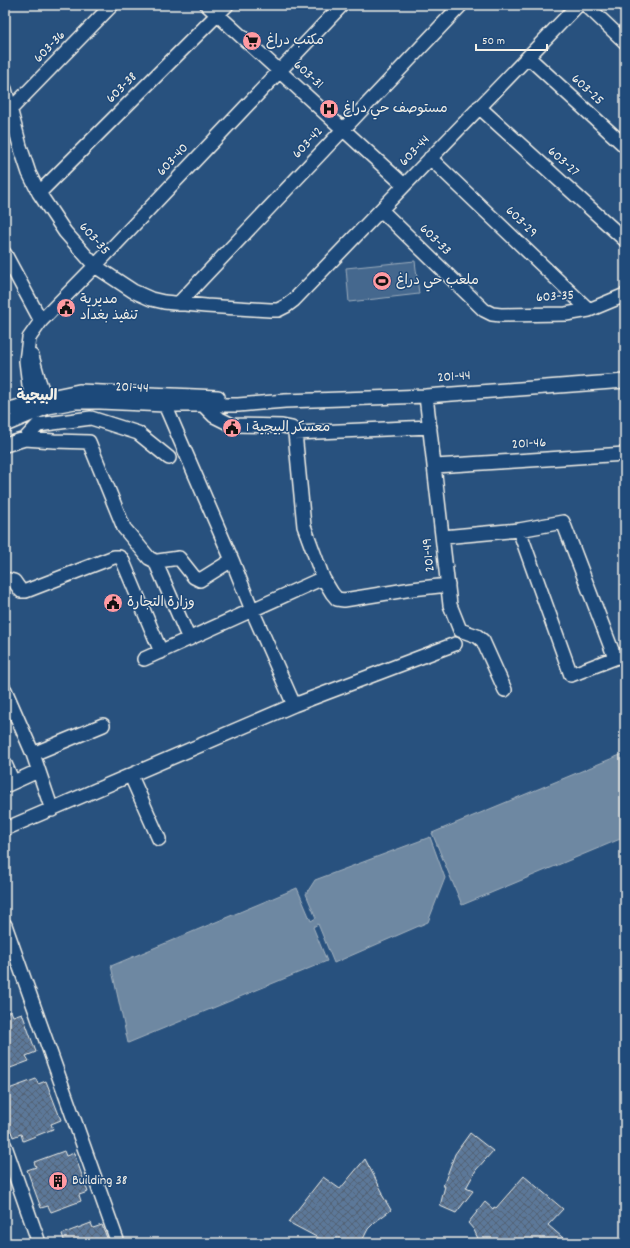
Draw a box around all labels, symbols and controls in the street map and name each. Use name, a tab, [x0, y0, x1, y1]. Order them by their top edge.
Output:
street label: 603-36	[29, 26, 71, 68]
scale bar	[476, 26, 547, 52]
supermarket icon: مكتب دراغ	[241, 30, 263, 52]
place label: مكتب دراغ	[266, 31, 324, 51]
text: 50 m	[482, 33, 505, 50]
street label: 603-31	[288, 56, 328, 94]
street label: 603-38	[102, 67, 143, 108]
street label: 603-25	[566, 70, 608, 110]
hospital icon: مستوصف حي دراغ	[318, 98, 340, 120]
place label: مستوصف حي دراغ	[343, 99, 448, 120]
street label: 603-42	[288, 122, 328, 164]
street label: 603-44	[395, 131, 435, 171]
street label: 603-40	[152, 139, 194, 181]
street label: 603-27	[543, 142, 583, 182]
street label: 603-29	[500, 202, 542, 242]
street label: 603-35	[74, 218, 114, 260]
street label: 603-33	[414, 220, 456, 260]
sports icon: ملعب حي دراغ	[371, 270, 393, 292]
place label: ملعب حي دراغ	[396, 271, 479, 292]
street label: 603-35	[535, 286, 575, 308]
place label: مديرية تنفيذ بغداد	[80, 290, 139, 326]
public building icon: مديرية تنفيذ بغداد	[55, 297, 77, 319]
street label: 201-44	[437, 366, 471, 388]
street label: 201-44	[115, 377, 149, 399]
district label: البيجية	[17, 386, 58, 408]
public building icon: معسكر البيجية 1	[221, 417, 243, 439]
place label: معسكر البيجية 1	[246, 418, 330, 438]
street label: 201-46	[511, 433, 547, 455]
street label: 201-49	[417, 537, 441, 573]
public building icon: وزارة التجارة	[102, 592, 124, 614]
place label: وزارة التجارة	[127, 593, 195, 613]
building icon: Building 38	[47, 1170, 69, 1192]
place label: Building 38	[72, 1171, 128, 1191]

